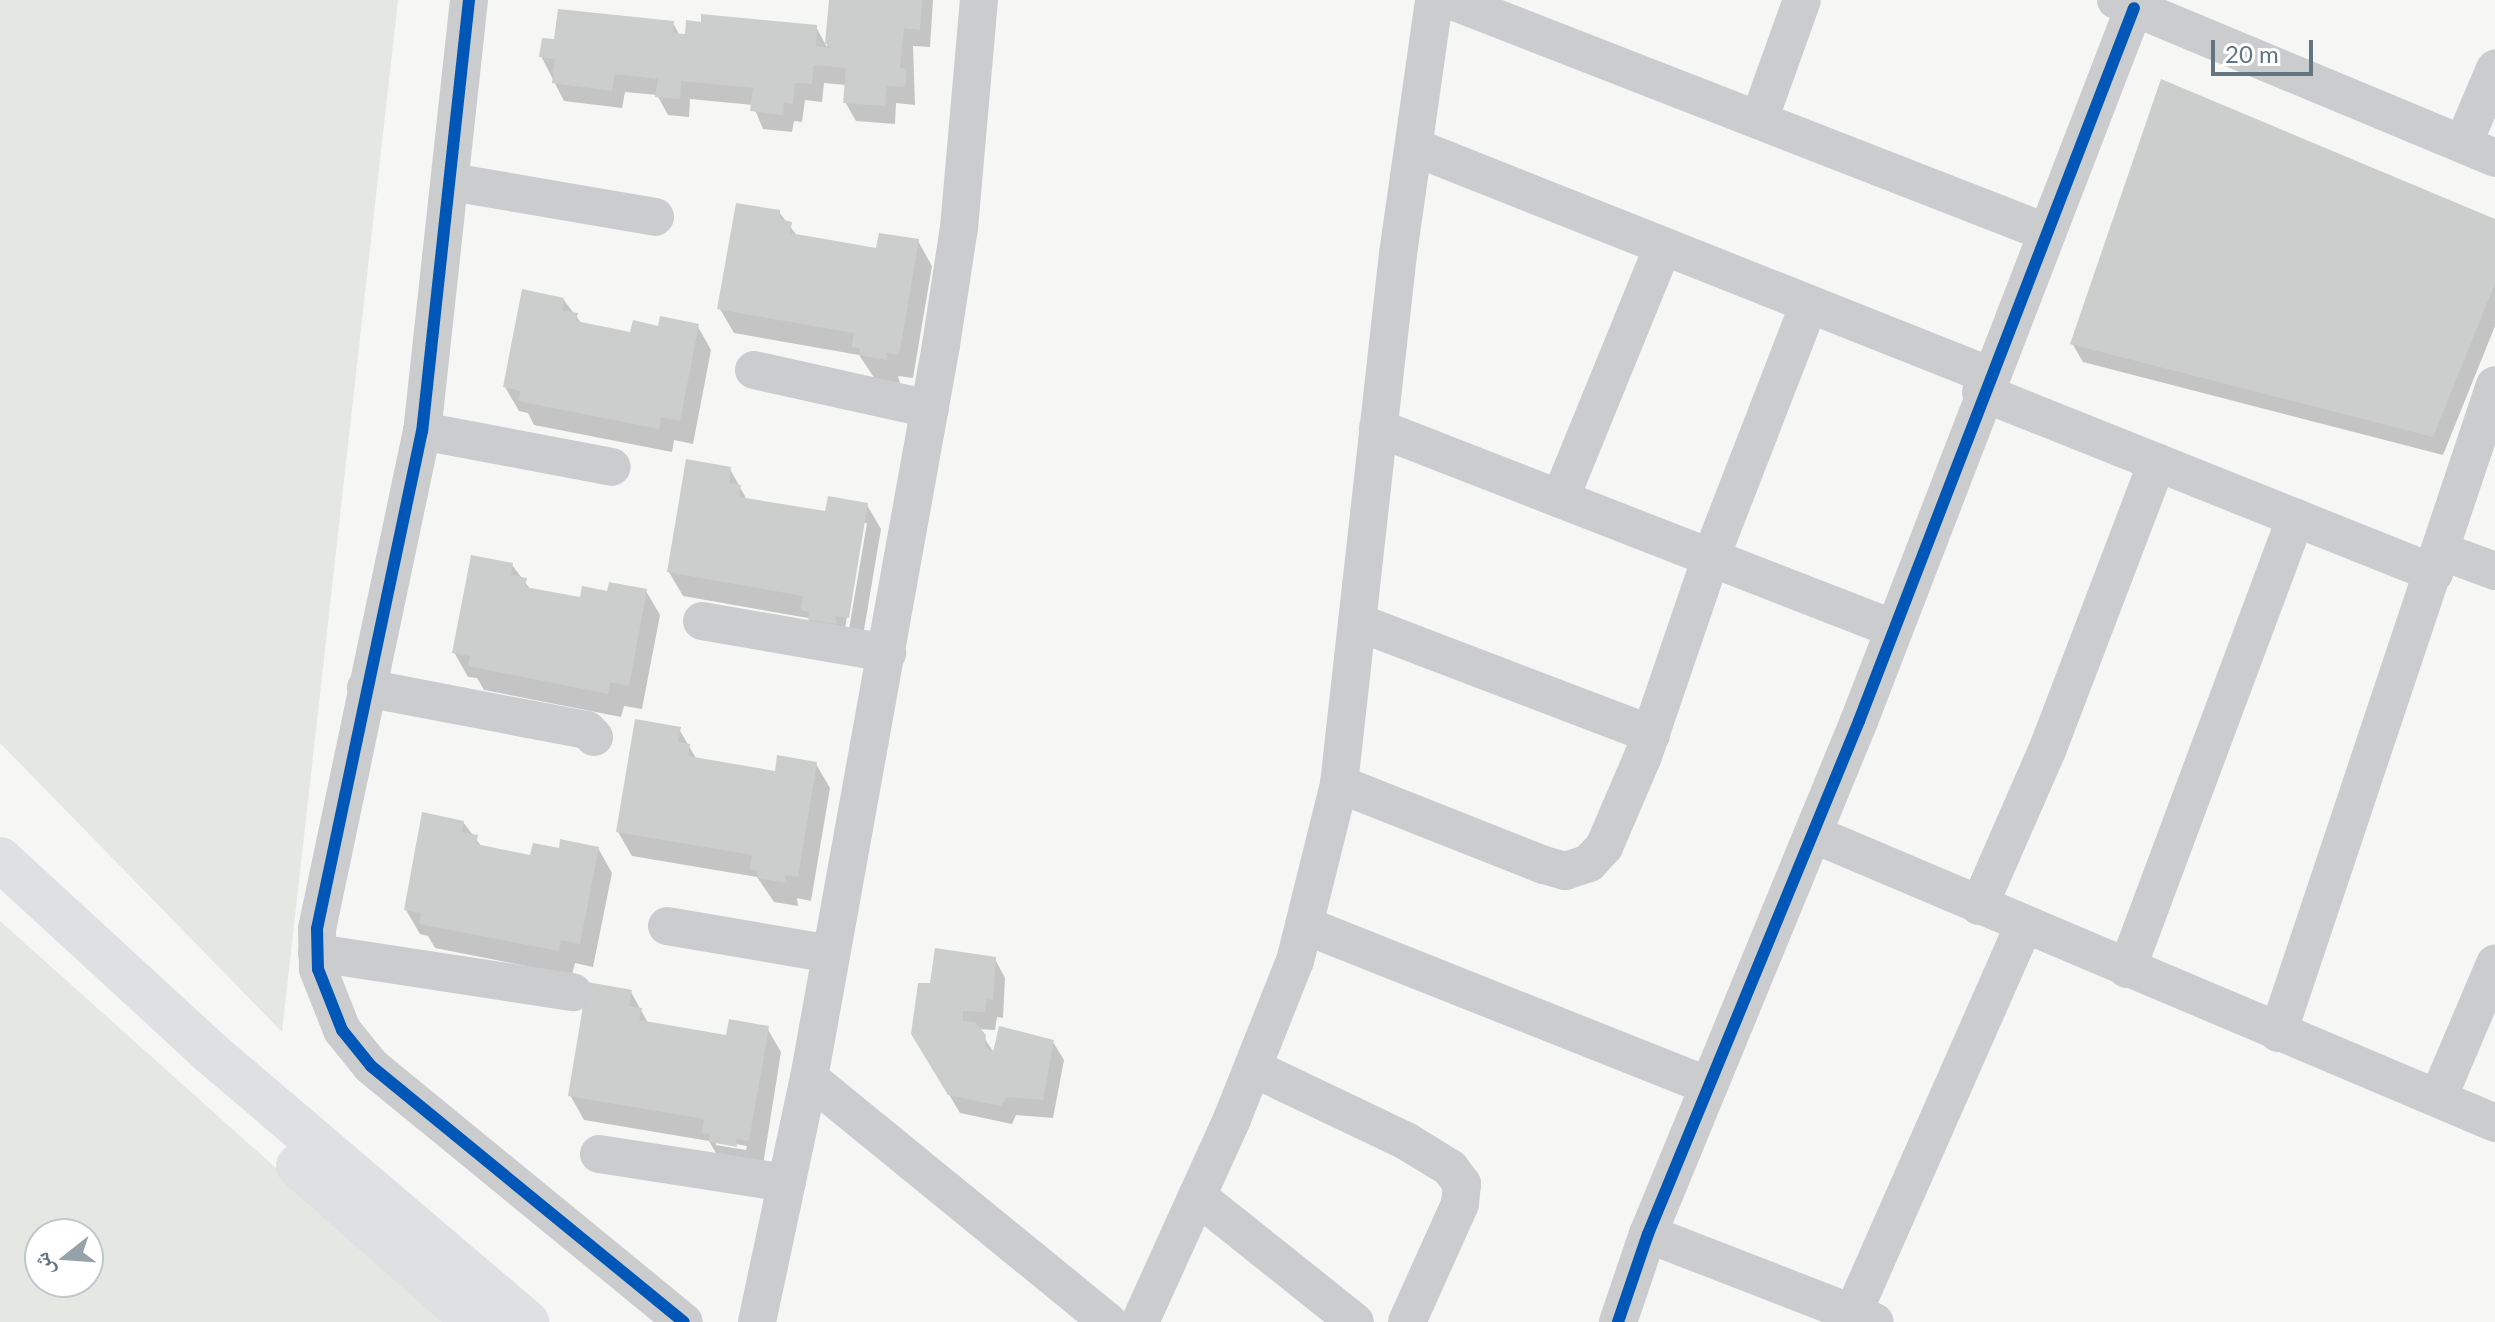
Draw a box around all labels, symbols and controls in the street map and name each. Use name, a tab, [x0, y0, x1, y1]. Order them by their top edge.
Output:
scale bar	[2215, 24, 2317, 74]
text: 20 m	[2225, 39, 2279, 68]
north arrow	[24, 1218, 104, 1298]
text: ش	[26, 1249, 59, 1280]

